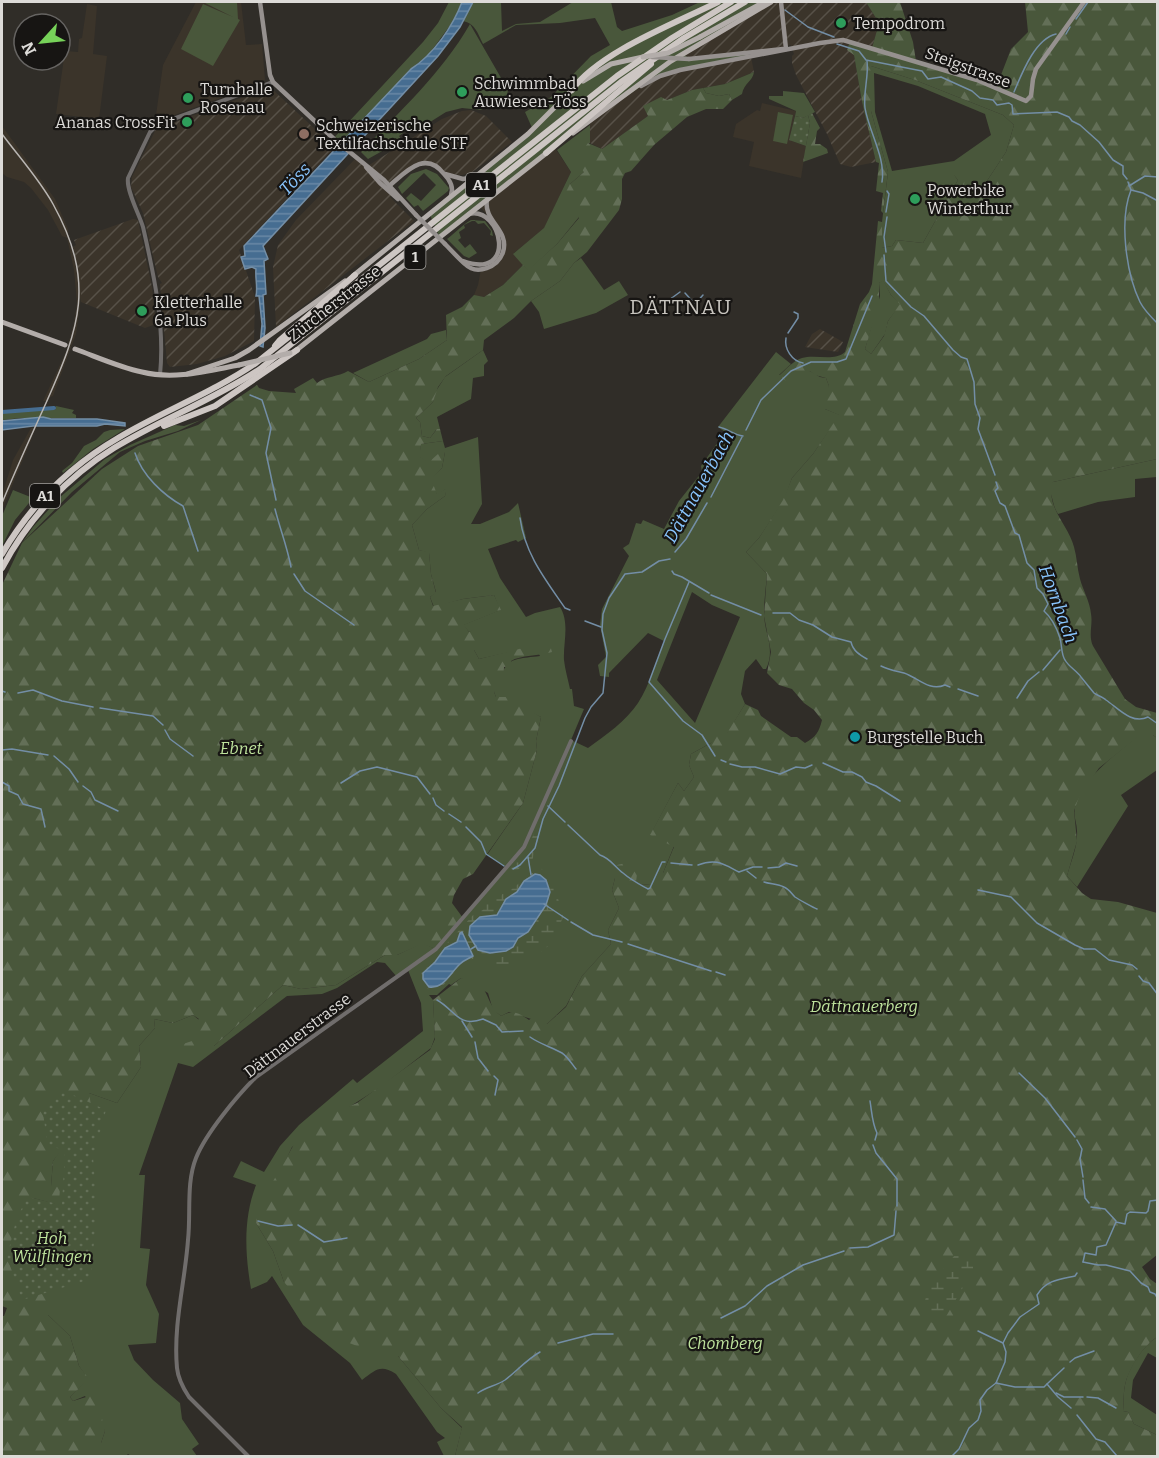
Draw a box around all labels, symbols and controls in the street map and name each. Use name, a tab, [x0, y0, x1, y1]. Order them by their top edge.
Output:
north arrow	[12, 12, 72, 72]
place label: Tempodrom	[853, 14, 945, 33]
marker: Tempodrom	[834, 16, 848, 30]
text: N	[18, 39, 40, 58]
street label: Steigstrasse	[922, 43, 1013, 92]
place label: Schwimmbad Auwiesen-Töss	[474, 74, 587, 111]
place label: Turnhalle Rosenau	[200, 80, 273, 117]
marker: Schwimmbad Auwiesen-Töss	[455, 85, 469, 99]
marker: Turnhalle Rosenau	[181, 91, 195, 105]
place label: Ananas CrossFit	[55, 113, 175, 132]
marker: Ananas CrossFit	[180, 115, 194, 129]
place label: Schweizerische Textilfachschule STF	[316, 116, 468, 153]
marker: Schweizerische Textilfachschule STF	[297, 127, 311, 141]
water label: Töss	[275, 158, 316, 200]
road number: A1	[466, 173, 496, 197]
place label: Powerbike Winterthur	[927, 181, 1012, 218]
marker: Powerbike Winterthur	[908, 192, 922, 206]
road number: 1	[404, 245, 426, 269]
street label: Zürcherstrasse	[284, 261, 384, 345]
place label: Kletterhalle 6a Plus	[154, 293, 242, 330]
district label: DÄTTNAU	[630, 295, 732, 319]
marker: Kletterhalle 6a Plus	[135, 304, 149, 318]
water label: Dättnauerbach	[659, 427, 739, 547]
road number: A1	[30, 484, 60, 508]
water label: Hornbach	[1034, 562, 1082, 646]
place label: Burgstelle Buch	[867, 728, 984, 747]
marker: Burgstelle Buch	[848, 730, 862, 744]
park label: Ebnet	[220, 739, 262, 758]
street label: Dättnauerstrasse	[240, 989, 354, 1082]
park label: Dättnauerberg	[810, 997, 918, 1016]
park label: Hoh Wülflingen	[12, 1229, 92, 1266]
park label: Chomberg	[687, 1334, 763, 1353]

